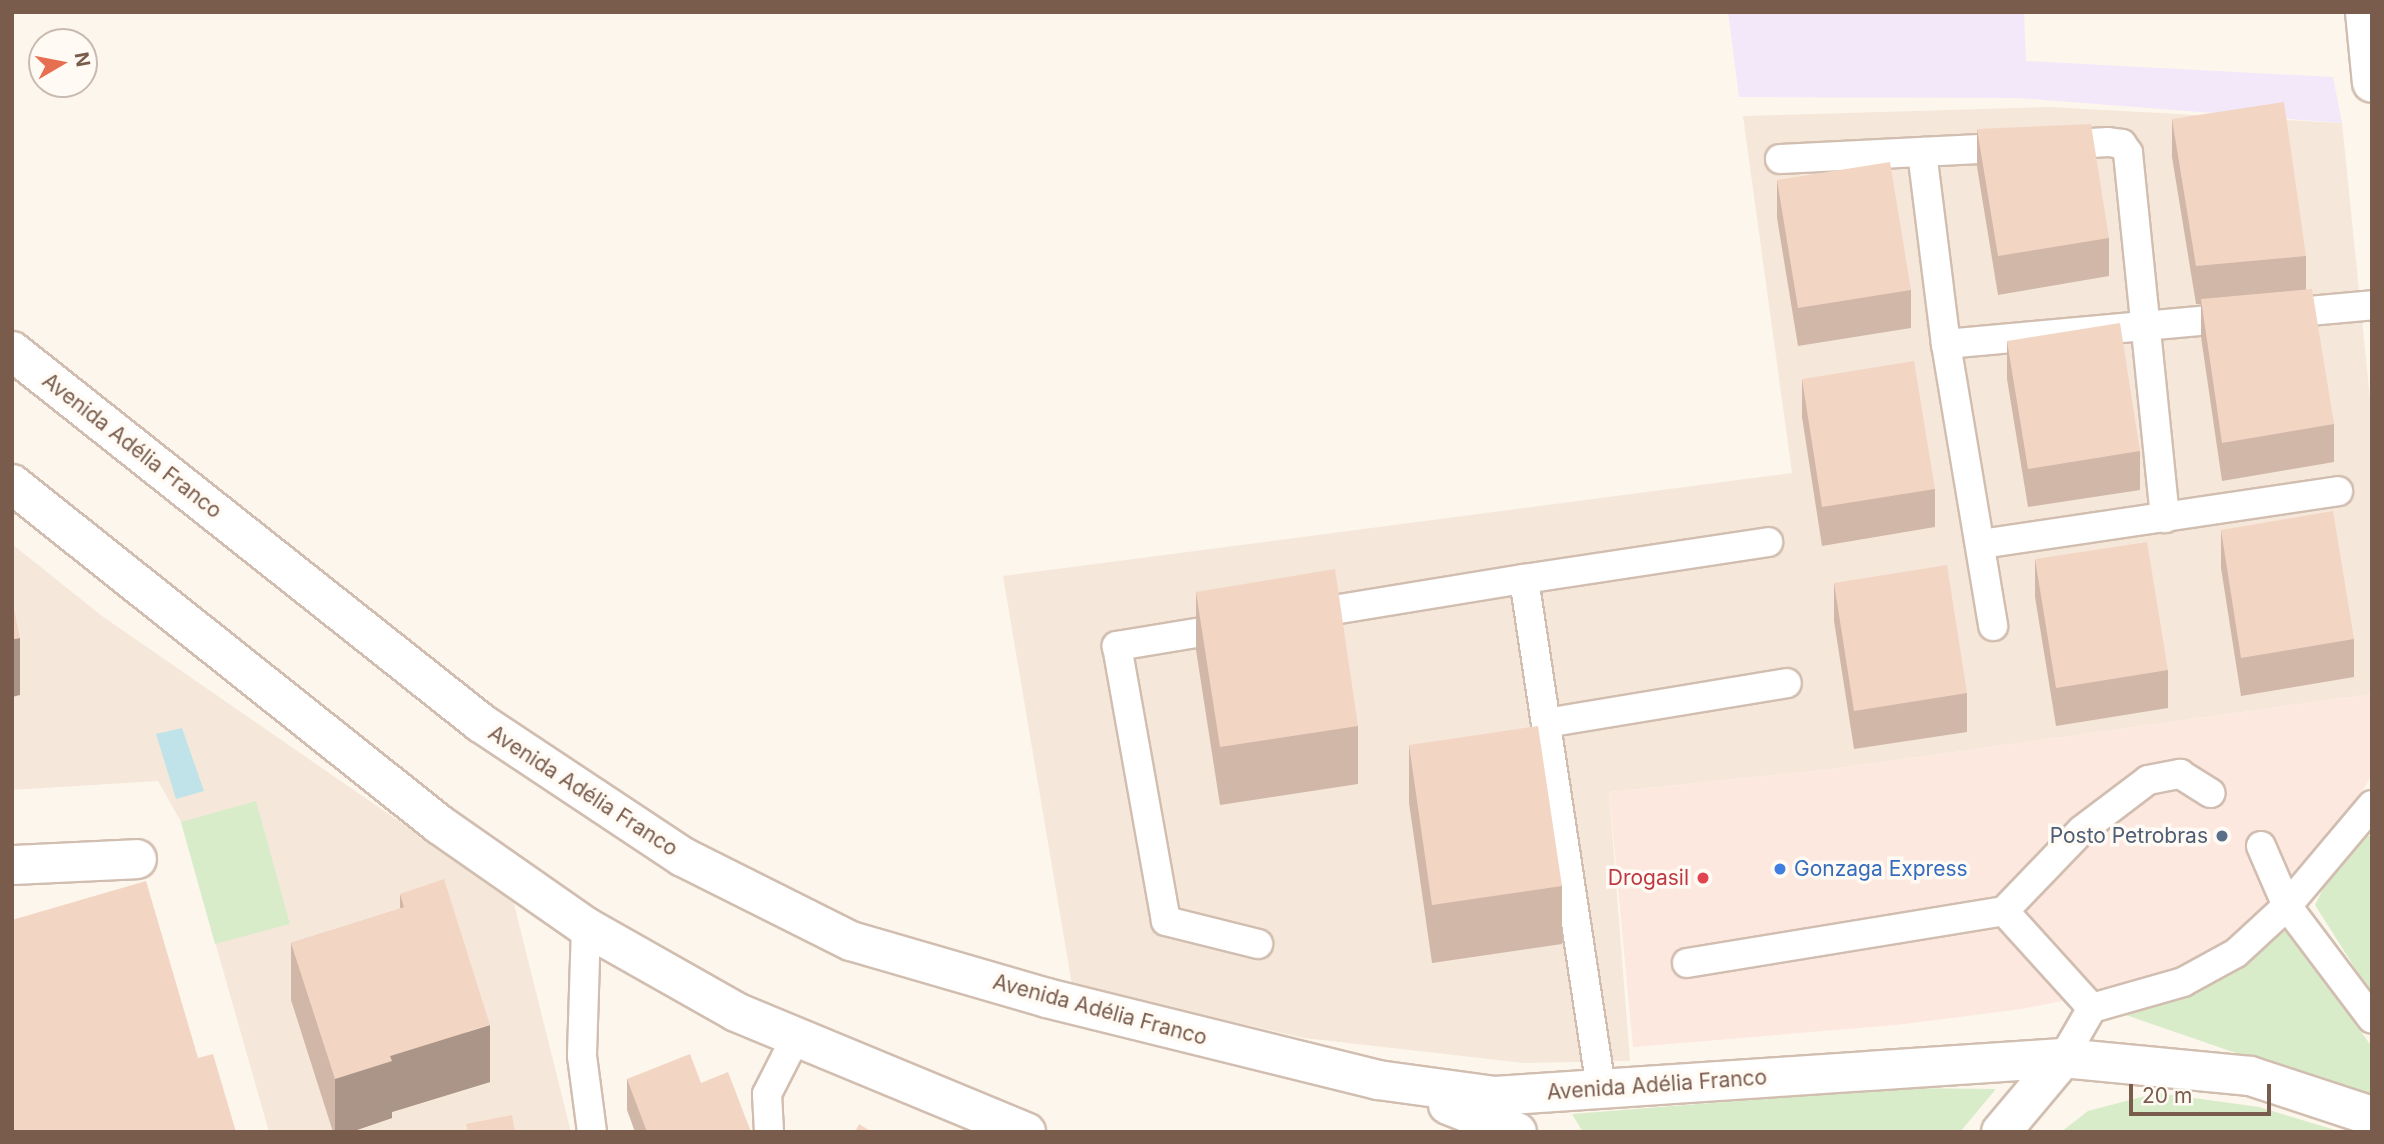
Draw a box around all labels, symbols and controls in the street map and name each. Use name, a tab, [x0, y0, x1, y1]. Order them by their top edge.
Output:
north arrow	[28, 28, 98, 98]
text: N	[70, 50, 95, 69]
street label: Avenida Adélia Franco	[37, 368, 227, 524]
street label: Avenida Adélia Franco	[484, 720, 682, 862]
place label: Posto Petrobras	[2050, 823, 2208, 849]
marker: Posto Petrobras	[2214, 828, 2230, 844]
place label: Gonzaga Express	[1794, 856, 1968, 882]
marker: Gonzaga Express	[1772, 861, 1788, 877]
place label: Drogasil	[1608, 865, 1689, 891]
marker: Drogasil	[1695, 870, 1711, 886]
street label: Avenida Adélia Franco	[990, 969, 1210, 1051]
street label: Avenida Adélia Franco	[1546, 1065, 1768, 1105]
scale bar	[2132, 1070, 2274, 1114]
text: 20 m	[2142, 1083, 2192, 1108]

